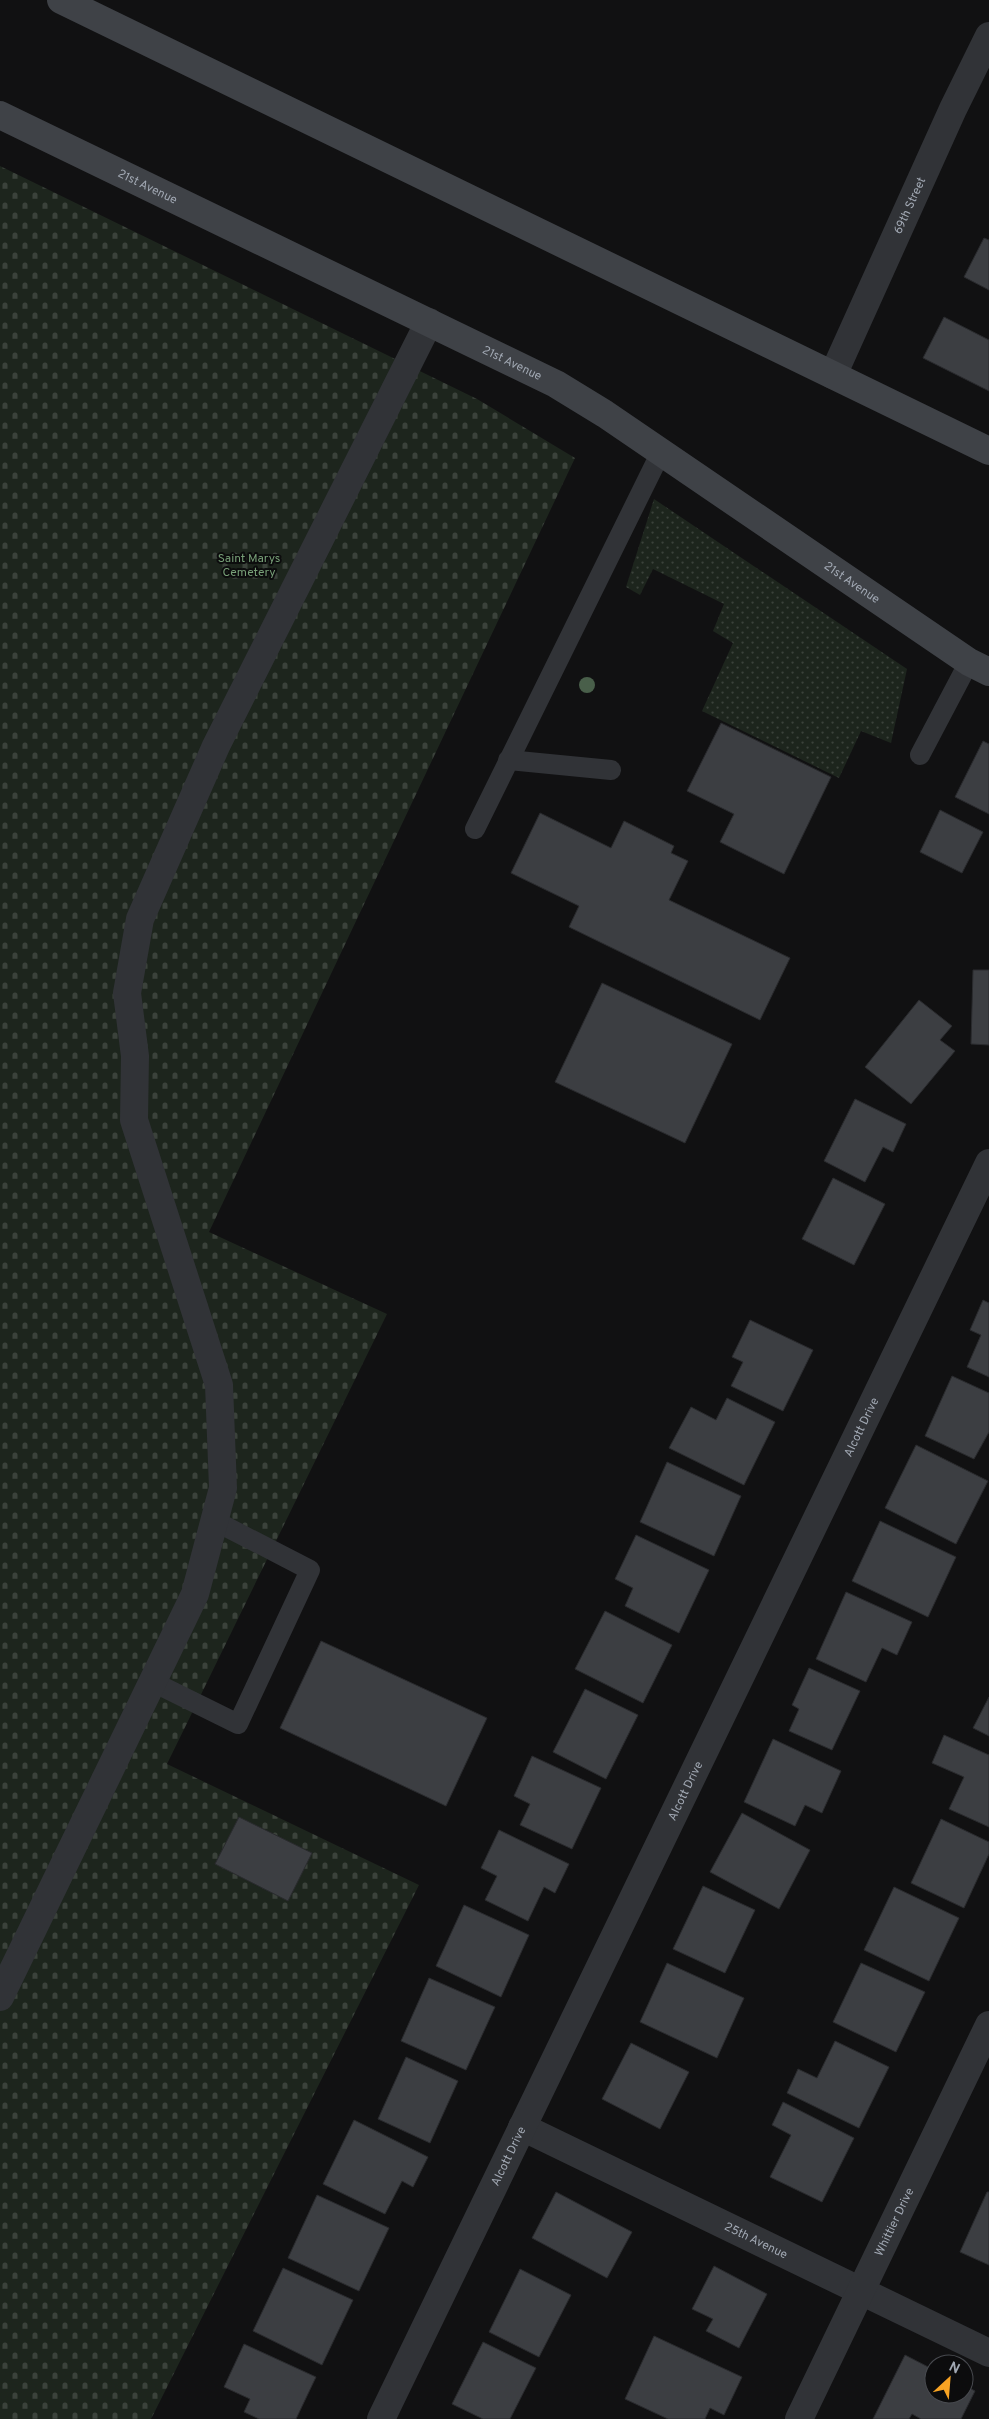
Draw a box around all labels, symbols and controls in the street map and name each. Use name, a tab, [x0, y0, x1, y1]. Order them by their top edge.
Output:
street label: 21st Avenue	[115, 166, 180, 209]
street label: 69th Street	[891, 175, 930, 237]
street label: 21st Avenue	[479, 343, 544, 385]
park label: Saint Marys Cemetery	[218, 551, 280, 581]
street label: 21st Avenue	[820, 558, 882, 608]
street label: Alcott Drive	[841, 1395, 883, 1460]
street label: Alcott Drive	[665, 1759, 707, 1824]
street label: Alcott Drive	[488, 2124, 530, 2189]
street label: Whittier Drive	[872, 2185, 918, 2259]
street label: 25th Avenue	[721, 2219, 790, 2263]
north arrow	[924, 2354, 974, 2404]
text: N	[946, 2359, 962, 2379]

